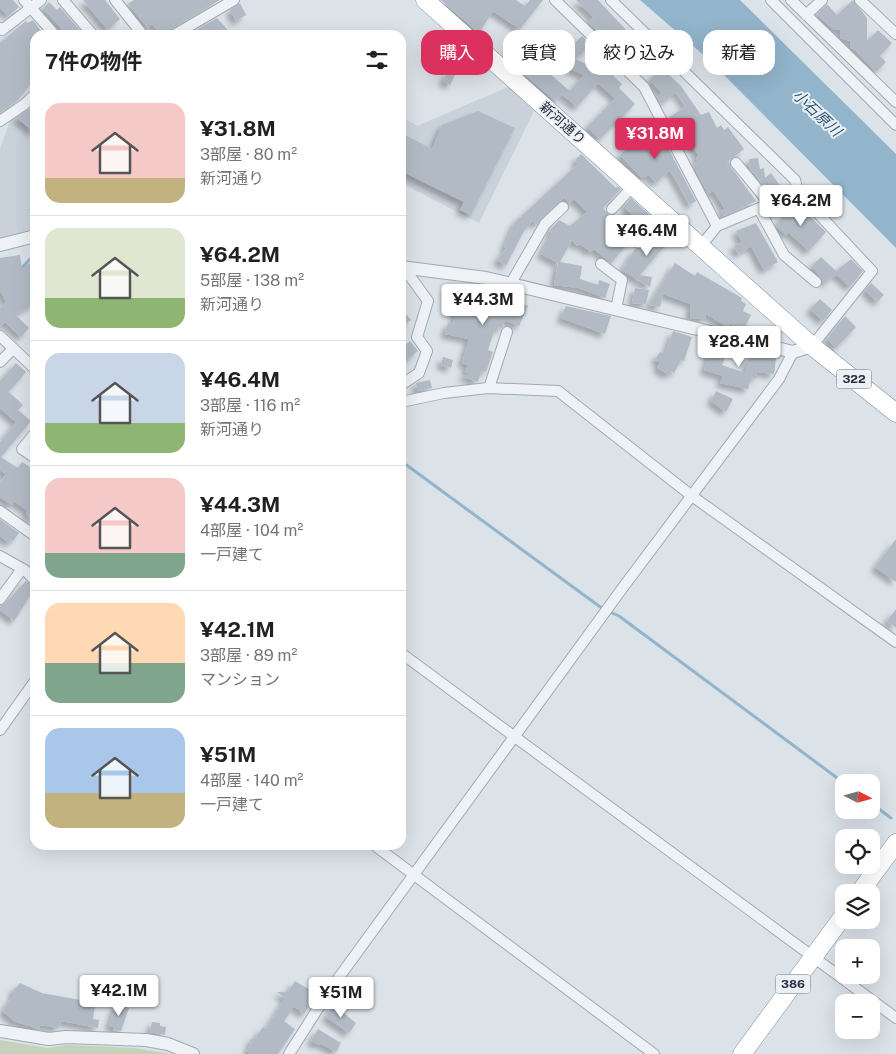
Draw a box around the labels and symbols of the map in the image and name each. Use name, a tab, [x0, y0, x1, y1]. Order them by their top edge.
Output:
water label: 小石原川	[790, 86, 847, 141]
street label: 新河通り	[537, 98, 589, 148]
pin: ¥31.8M	[614, 118, 696, 160]
pin: ¥64.2M	[760, 184, 842, 227]
pin: ¥46.4M	[606, 214, 688, 257]
pin: ¥44.3M	[442, 284, 524, 326]
pin: ¥28.4M	[698, 326, 780, 368]
road number: 322	[836, 369, 872, 388]
north arrow	[835, 774, 880, 819]
pin: ¥42.1M	[78, 974, 160, 1017]
road number: 386	[776, 974, 810, 994]
pin: ¥51M	[311, 976, 371, 1019]

